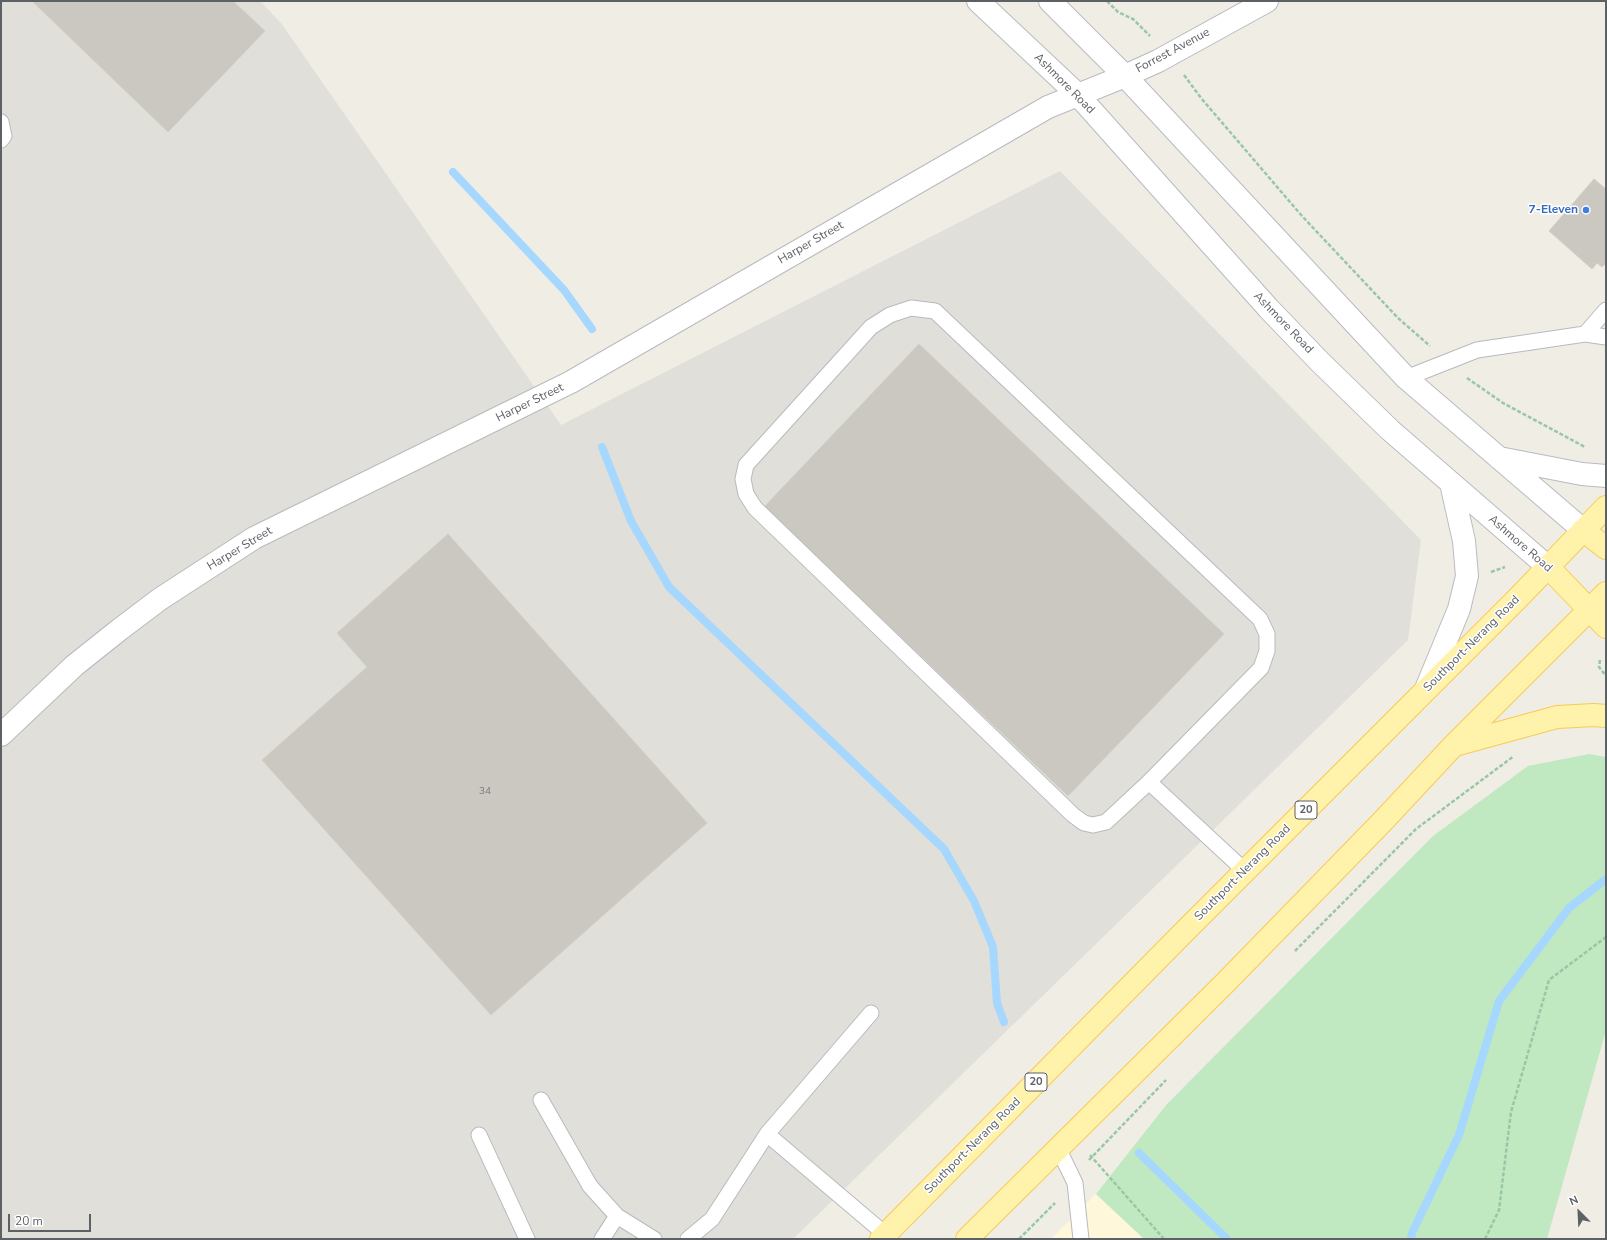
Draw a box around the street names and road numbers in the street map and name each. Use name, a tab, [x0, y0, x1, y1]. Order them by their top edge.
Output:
street label: Forrest Avenue	[1134, 25, 1212, 77]
street label: Ashmore Road	[1031, 51, 1097, 117]
street label: Harper Street	[776, 218, 846, 268]
street label: Ashmore Road	[1250, 289, 1316, 357]
street label: Harper Street	[494, 380, 566, 426]
street label: Ashmore Road	[1485, 512, 1555, 576]
street label: Harper Street	[205, 524, 275, 574]
street label: Southport-Nerang Road	[1421, 593, 1523, 695]
road number: 20	[1295, 801, 1317, 819]
street label: Southport-Nerang Road	[1192, 822, 1294, 924]
road number: 20	[1025, 1073, 1047, 1091]
street label: Southport-Nerang Road	[922, 1095, 1024, 1197]

